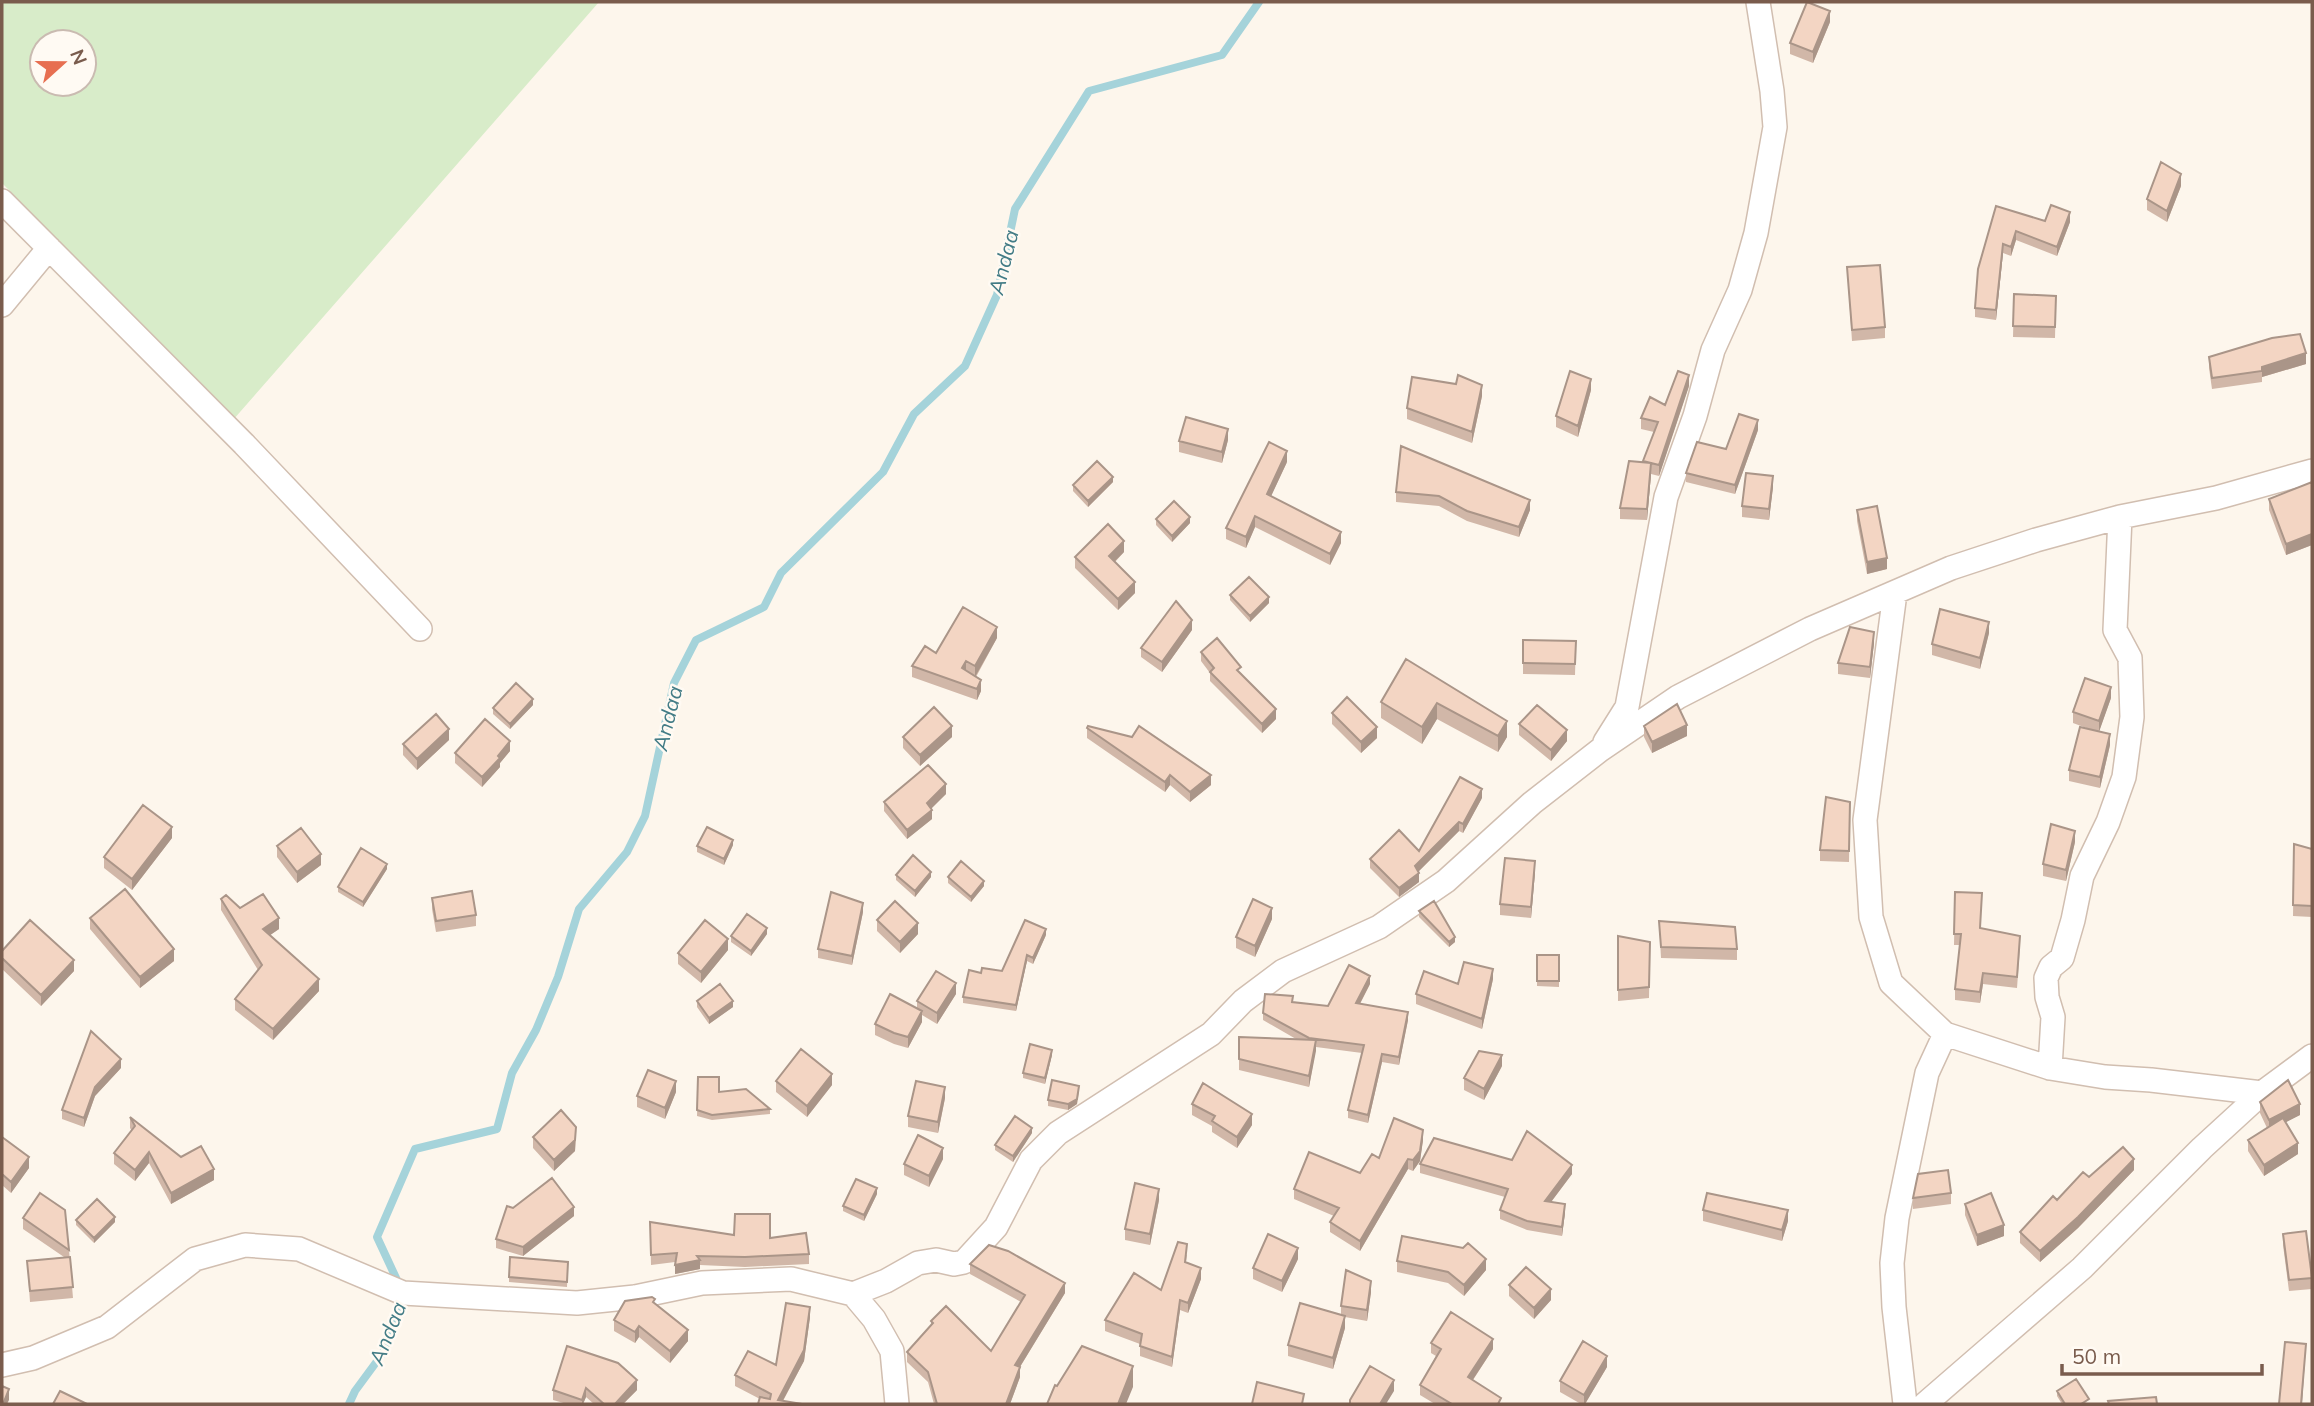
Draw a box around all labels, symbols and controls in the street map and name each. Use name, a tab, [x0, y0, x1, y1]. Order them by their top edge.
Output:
north arrow	[28, 28, 98, 98]
text: N	[65, 46, 93, 68]
water label: Andaa	[982, 227, 1024, 298]
water label: Andaa	[646, 683, 688, 754]
water label: Andaa	[362, 1298, 411, 1369]
scale bar	[2062, 1332, 2262, 1376]
text: 50 m	[2072, 1343, 2121, 1369]

